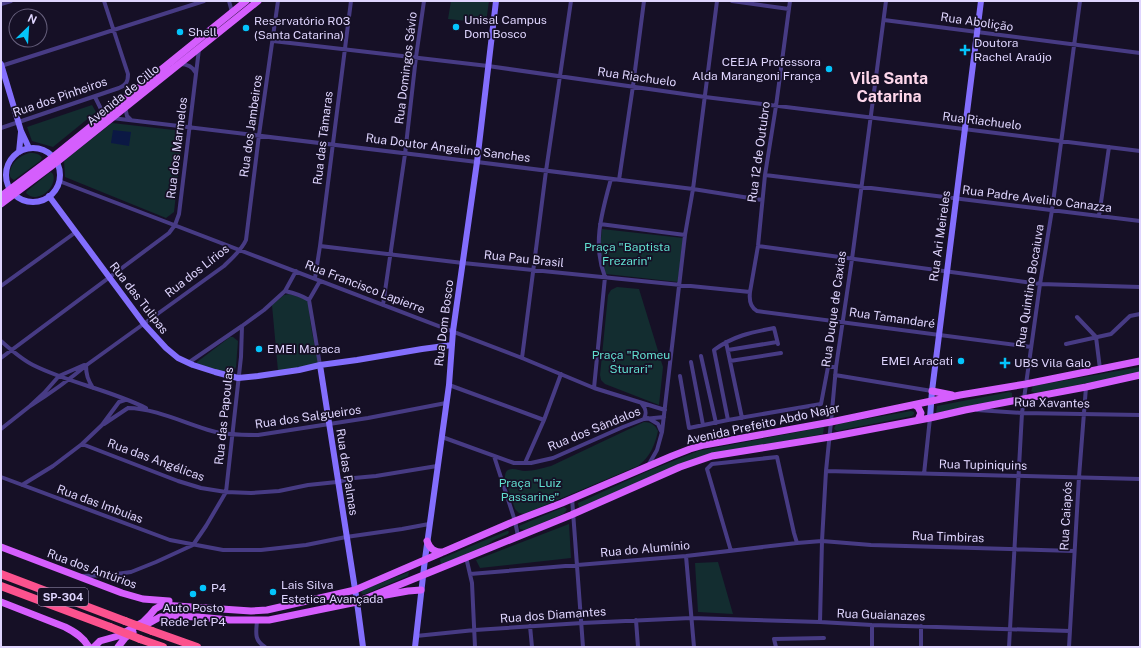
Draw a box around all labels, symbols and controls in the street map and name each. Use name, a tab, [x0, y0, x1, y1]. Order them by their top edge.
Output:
north arrow	[8, 8, 48, 48]
street label: Rua Abolição	[940, 10, 1015, 34]
street label: Rua Domingos Sávio	[392, 11, 420, 125]
text: N	[26, 12, 39, 26]
place label: Unisal Campus Dom Bosco	[464, 13, 547, 41]
place label: Reservatório R03 (Santa Catarina)	[254, 14, 350, 42]
marker: Unisal Campus Dom Bosco	[451, 22, 461, 32]
marker: Reservatório R03 (Santa Catarina)	[241, 23, 251, 33]
place label: Shell	[188, 25, 217, 39]
marker: Shell	[175, 27, 185, 37]
place label: Doutora Rachel Araújo	[974, 36, 1052, 64]
marker: Doutora Rachel Araújo	[959, 44, 971, 56]
place label: CEEJA Professora Alda Marangoni França	[692, 55, 821, 83]
street label: Avenida de Cillo	[84, 62, 162, 128]
marker: CEEJA Professora Alda Marangoni França	[824, 64, 834, 74]
street label: Rua Riachuelo	[597, 65, 678, 89]
district label: Vila Santa Catarina	[850, 69, 928, 106]
street label: Rua dos Pinheiros	[11, 74, 109, 120]
street label: Rua dos Jambeiros	[237, 74, 265, 178]
street label: Rua das Tâmaras	[310, 90, 336, 186]
street label: Rua dos Marmelos	[164, 96, 190, 200]
street label: Rua 12 de Outubro	[745, 100, 773, 204]
street label: Rua Riachuelo	[942, 109, 1022, 133]
street label: Rua Doutor Angelino Sanches	[365, 131, 531, 165]
street label: Rua Padre Avelino Canazza	[961, 183, 1113, 215]
street label: Rua Ari Meireles	[927, 190, 953, 282]
street label: Rua Quintino Bocaiuva	[1013, 223, 1047, 349]
park label: Praça "Baptista Frezarin"	[584, 240, 670, 268]
street label: Rua dos Lírios	[162, 242, 232, 300]
street label: Rua Pau Brasil	[483, 248, 565, 270]
street label: Rua Duque de Caxias	[819, 250, 849, 368]
street label: Rua Francisco Lapierre	[303, 258, 427, 316]
street label: Rua das Tulipas	[107, 259, 171, 337]
street label: Rua Dom Bosco	[432, 279, 456, 367]
street label: Rua Tamandaré	[848, 305, 936, 331]
place label: EMEI Maraca	[267, 342, 340, 356]
marker: EMEI Maraca	[254, 344, 264, 354]
park label: Praça "Romeu Sturari"	[592, 348, 670, 376]
place label: EMEI Aracati	[881, 354, 953, 368]
marker: EMEI Aracati	[956, 356, 966, 366]
place label: UBS Vila Galo	[1014, 356, 1091, 370]
marker: UBS Vila Galo	[999, 357, 1011, 369]
street label: Rua das Papoulas	[212, 366, 236, 466]
street label: Rua Xavantes	[1014, 395, 1090, 411]
street label: Avenida Prefeito Abdo Najar	[685, 401, 842, 447]
street label: Rua dos Salgueiros	[254, 403, 362, 431]
street label: Rua dos Sândalos	[546, 404, 642, 454]
street label: Rua das Palmas	[333, 428, 361, 516]
street label: Rua das Angélicas	[106, 436, 206, 484]
street label: Rua Tupiniquins	[939, 457, 1027, 473]
park label: Praça "Luiz Passarine"	[499, 476, 562, 504]
street label: Rua Caiapós	[1057, 481, 1075, 551]
street label: Rua das Imbuias	[55, 482, 145, 526]
street label: Rua Timbiras	[912, 529, 984, 545]
street label: Rua do Alumínio	[599, 538, 691, 560]
street label: Rua dos Antúrios	[45, 546, 139, 592]
place label: Lais Silva Estetica Avançada	[281, 578, 383, 606]
place label: P4	[211, 581, 227, 595]
marker: P4	[198, 583, 208, 593]
marker: Lais Silva Estetica Avançada	[268, 587, 278, 597]
road number: SP-304	[38, 588, 88, 606]
marker: Auto Posto Rede Jet P4	[188, 589, 198, 599]
place label: Auto Posto Rede Jet P4	[160, 601, 226, 629]
street label: Rua dos Diamantes	[500, 604, 606, 626]
street label: Rua Guaianazes	[836, 606, 926, 624]

